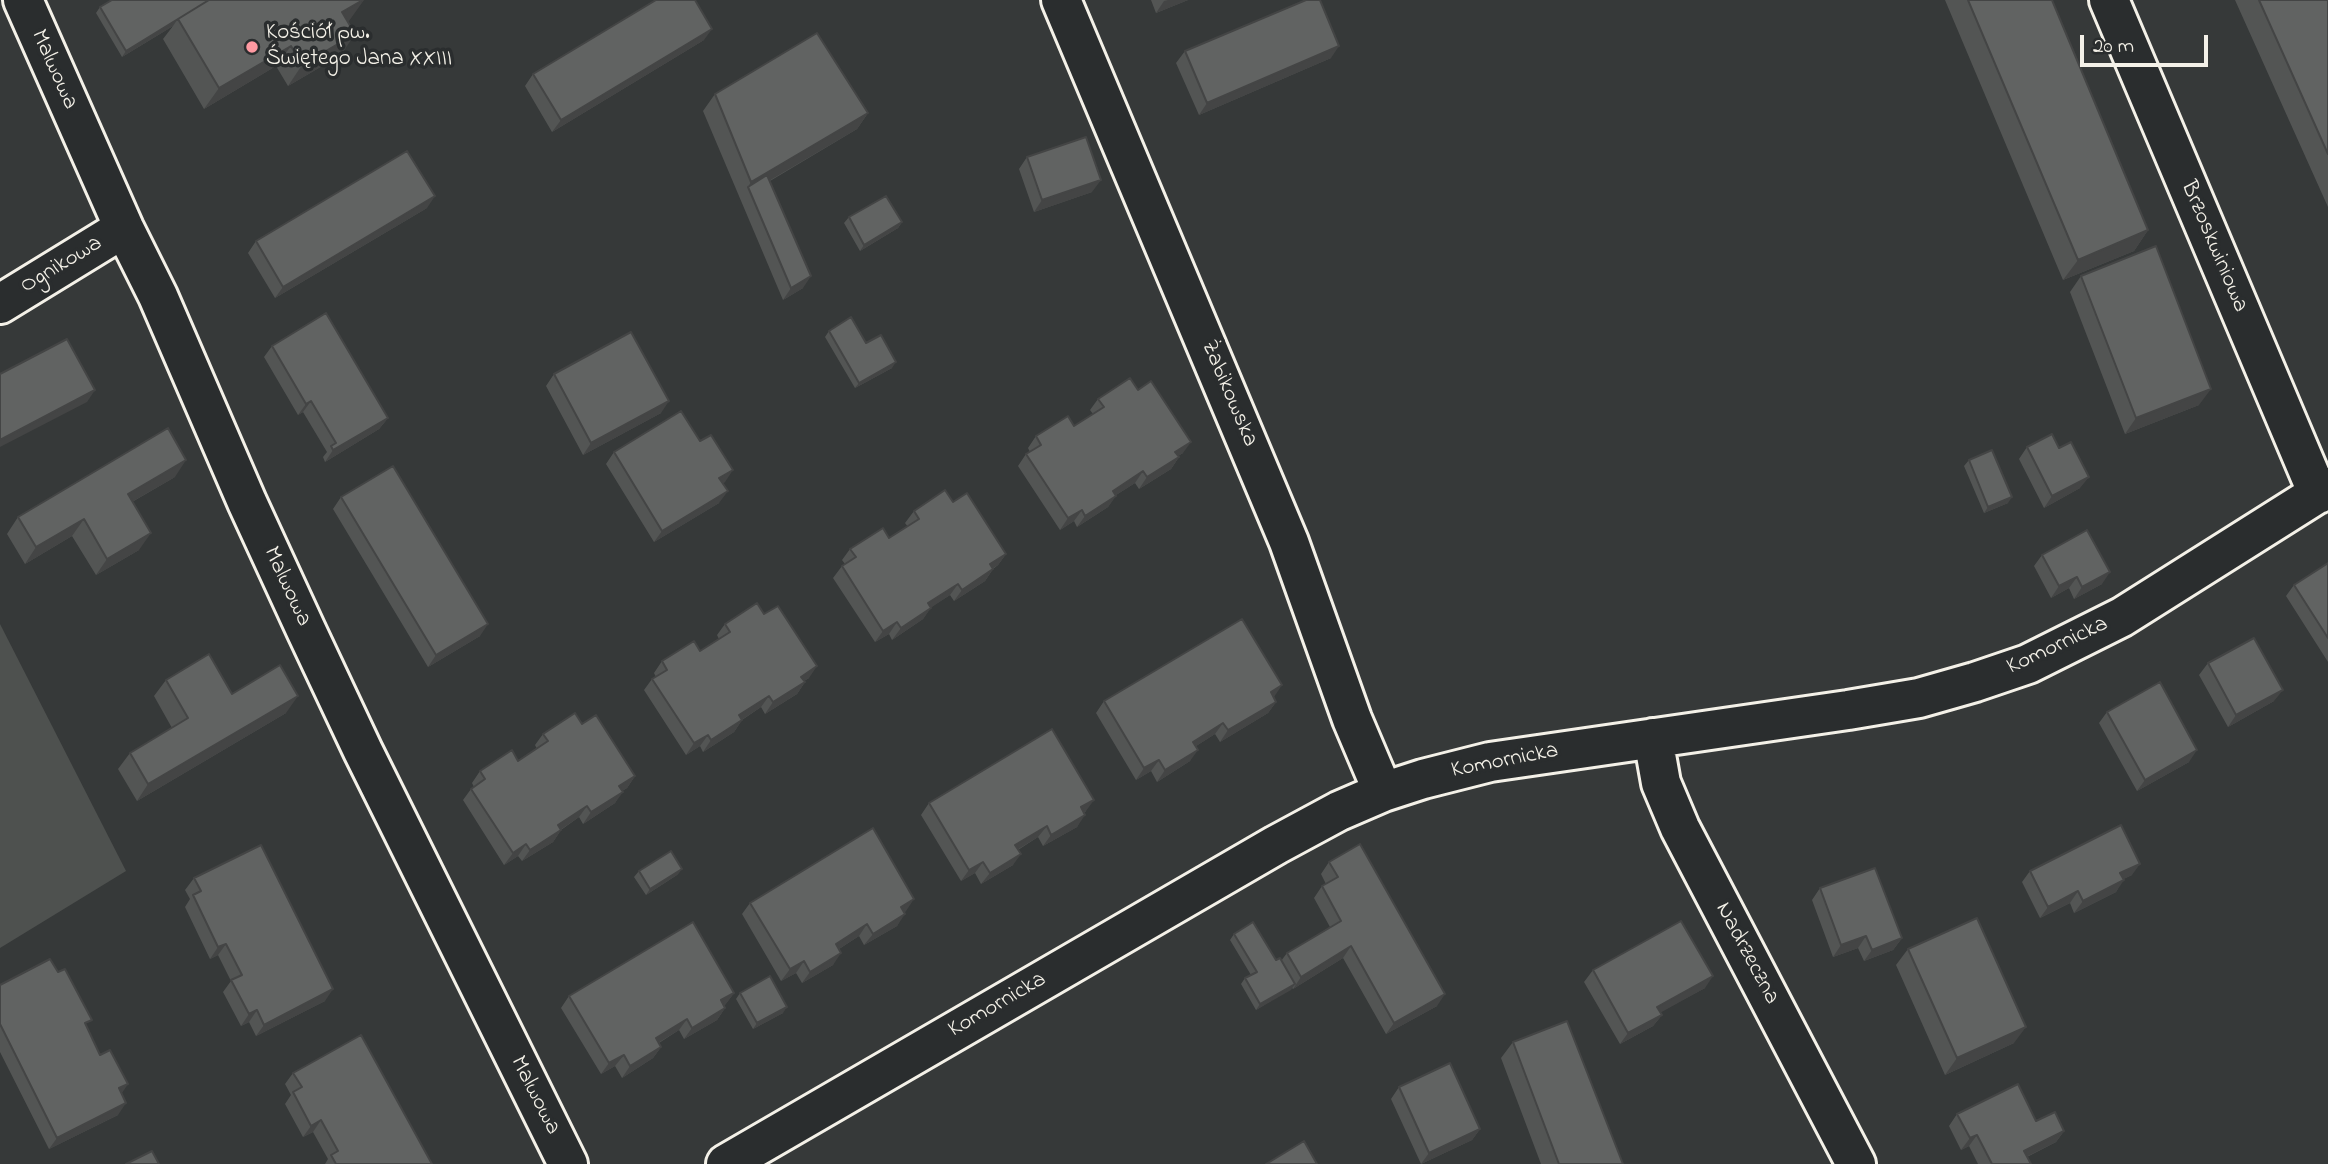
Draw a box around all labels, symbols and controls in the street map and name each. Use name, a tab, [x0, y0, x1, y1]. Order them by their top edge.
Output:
place label: Kościół pw. Świętego Jana XXIII	[266, 20, 452, 74]
scale bar	[2083, 21, 2211, 65]
street label: Malwowa	[23, 26, 83, 114]
text: 20 m	[2093, 32, 2134, 62]
marker: Kościół pw. Świętego Jana XXIII	[244, 39, 260, 55]
street label: Brzoskwiniowa	[2173, 177, 2253, 317]
street label: Ognikowa	[16, 231, 108, 301]
street label: Żabikowska	[1193, 337, 1263, 451]
street label: Malwowa	[256, 543, 316, 631]
street label: Komornicka	[2003, 612, 2113, 682]
street label: Komornicka	[1449, 738, 1561, 786]
street label: Nadrzeczna	[1708, 898, 1784, 1010]
street label: Komornicka	[944, 967, 1052, 1045]
street label: Malwowa	[503, 1052, 565, 1140]

